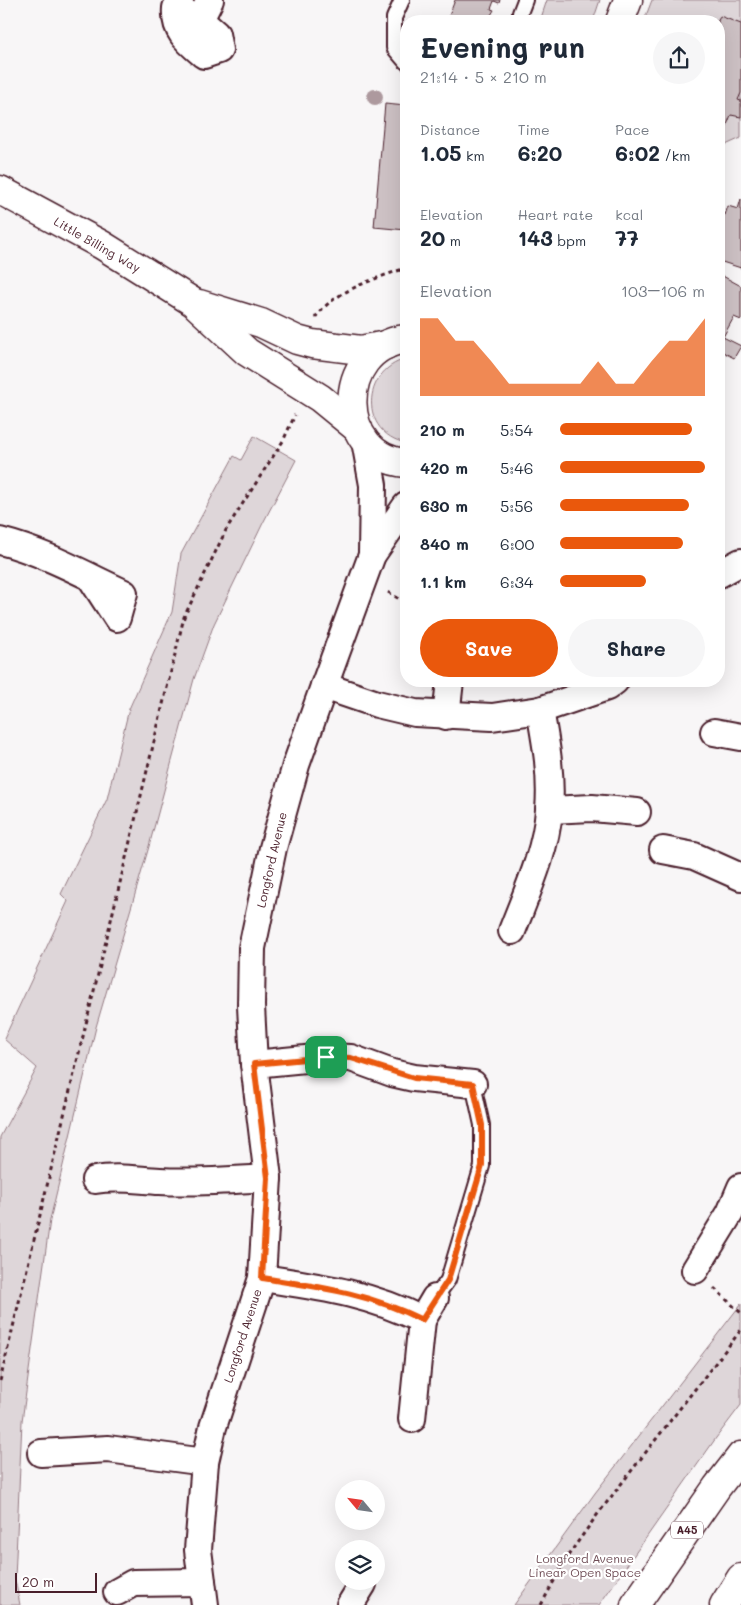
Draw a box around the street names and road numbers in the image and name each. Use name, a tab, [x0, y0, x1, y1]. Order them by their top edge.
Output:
street label: Little Billing Way	[51, 213, 144, 275]
street label: Longford Avenue	[252, 810, 290, 909]
street label: Longford Avenue	[219, 1287, 265, 1385]
road number: A45	[671, 1522, 703, 1538]

